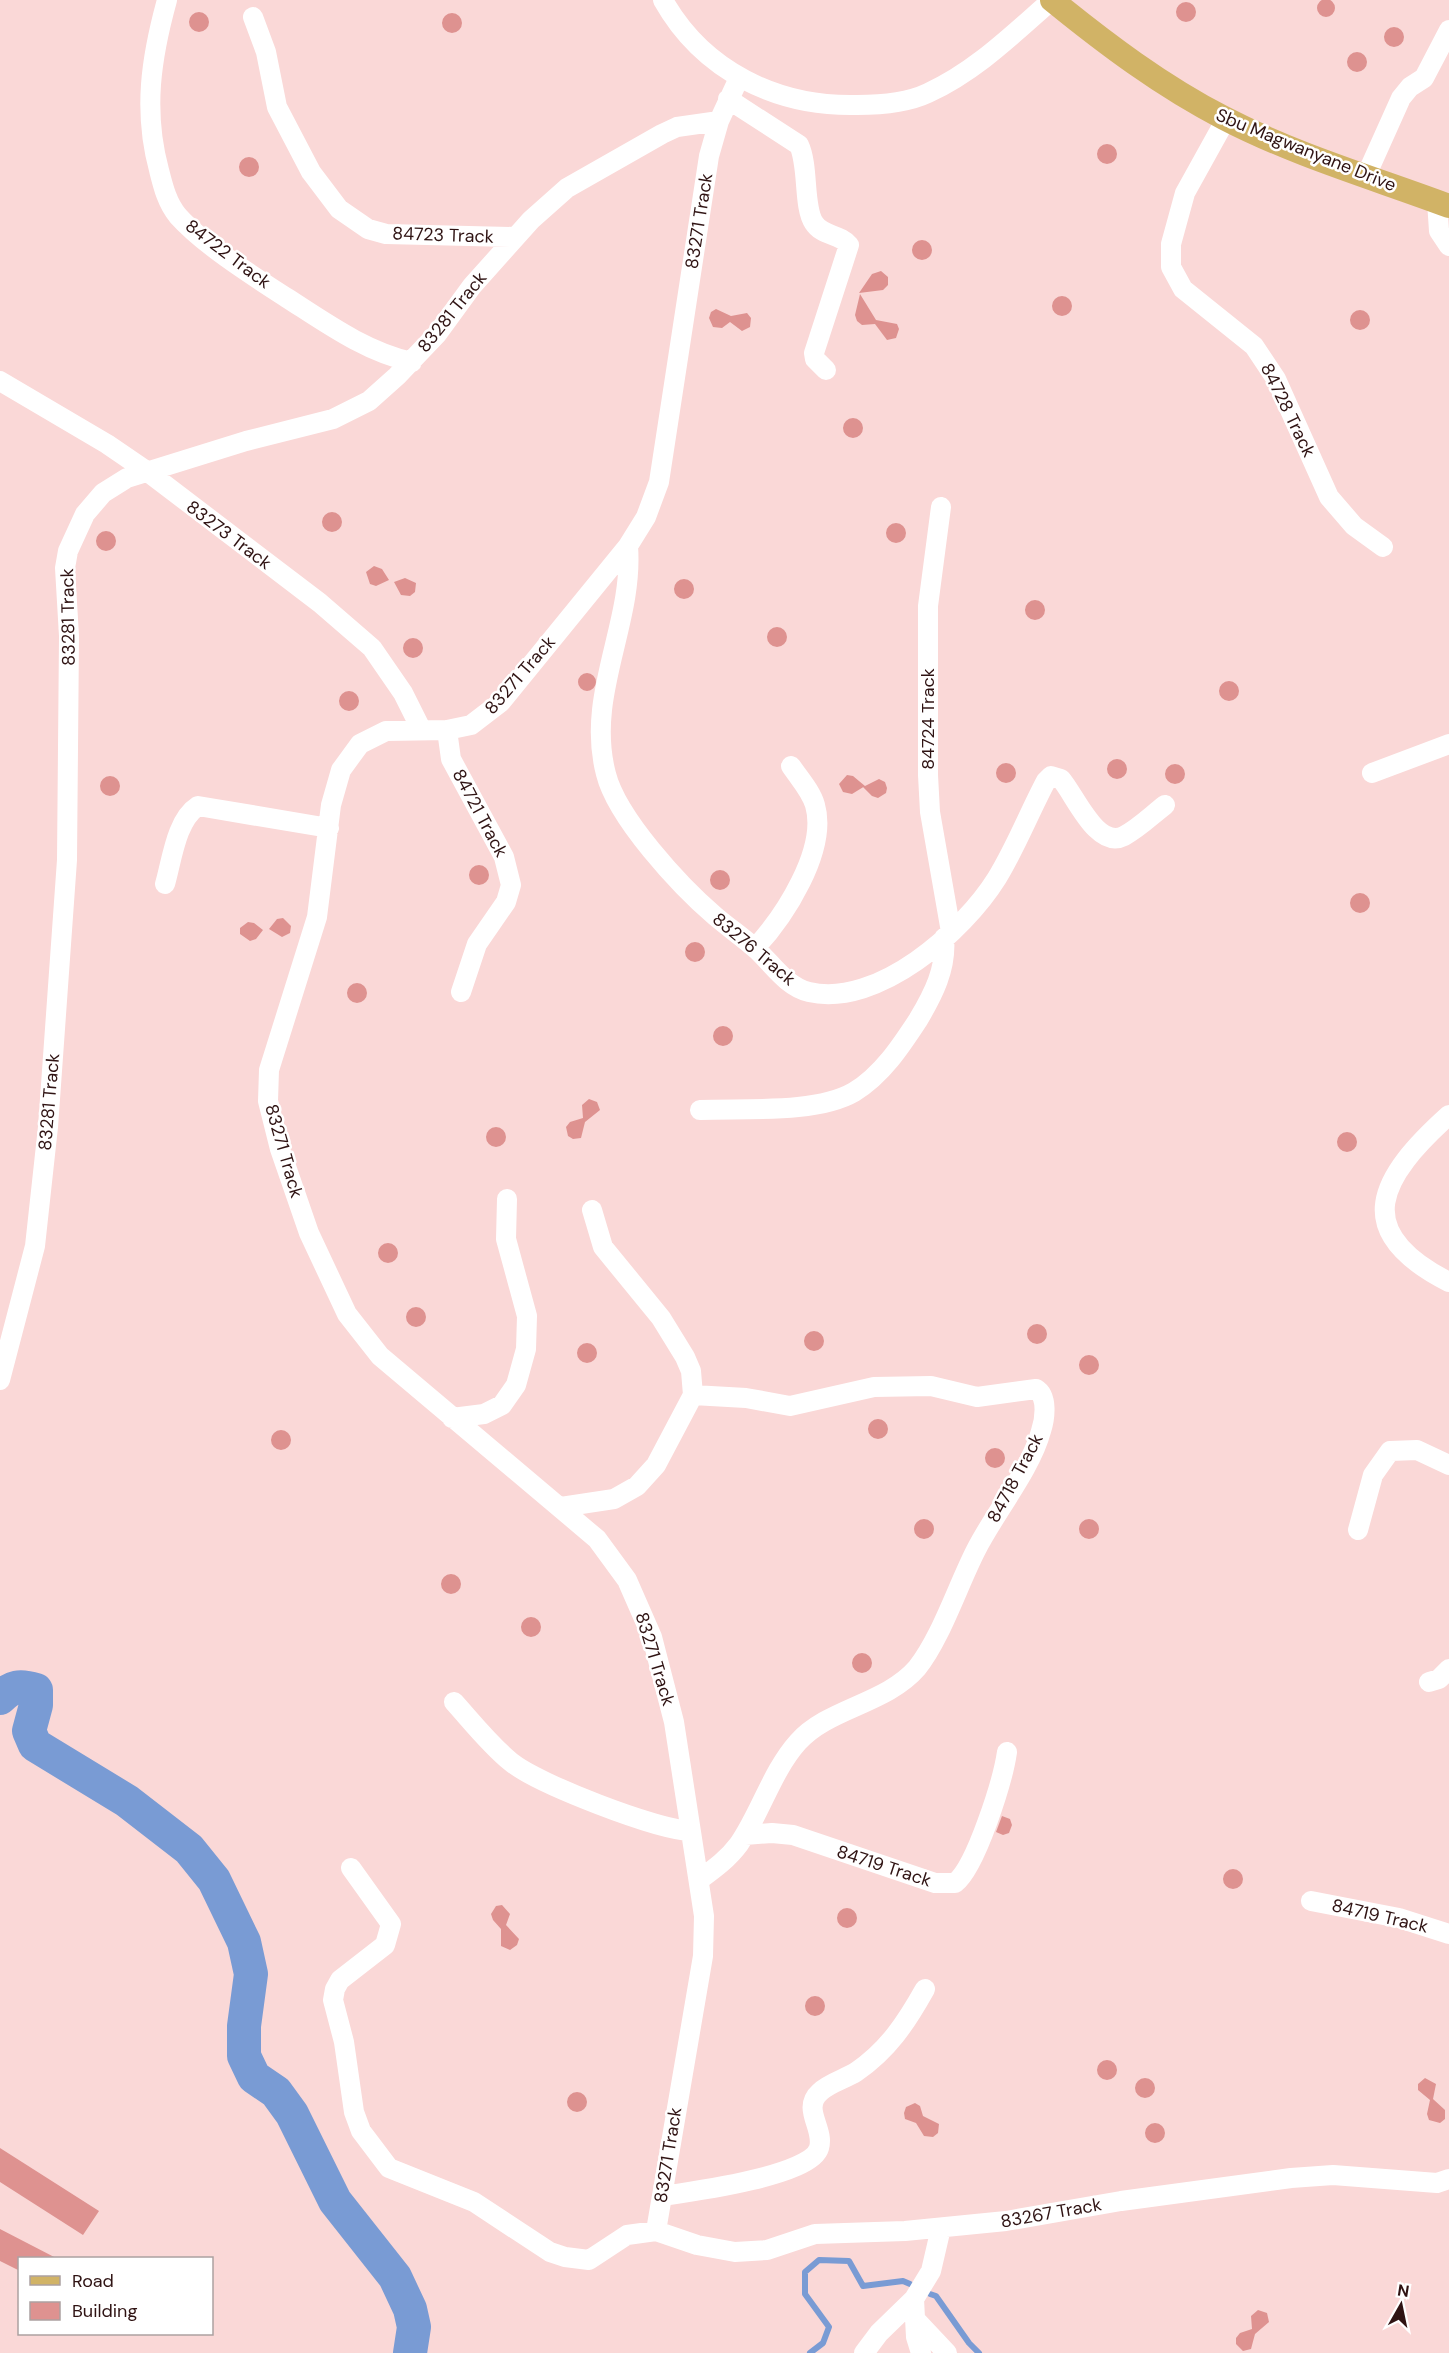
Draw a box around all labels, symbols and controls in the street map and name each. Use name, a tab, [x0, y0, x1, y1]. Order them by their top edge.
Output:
street label: Sbu Magwanyane Drive	[1212, 103, 1400, 197]
street label: 83271 Track	[680, 171, 718, 271]
street label: 84722 Track	[180, 214, 276, 294]
street label: 84723 Track	[392, 221, 494, 249]
street label: 83281 Track	[412, 267, 492, 357]
street label: 84728 Track	[1255, 359, 1321, 461]
street label: 83273 Track	[181, 495, 277, 575]
street label: 83281 Track	[55, 568, 81, 666]
street label: 83271 Track	[479, 631, 561, 719]
street label: 84724 Track	[916, 668, 940, 770]
street label: 84721 Track	[447, 765, 513, 861]
street label: 83276 Track	[707, 907, 801, 991]
street label: 83281 Track	[33, 1052, 65, 1152]
street label: 83271 Track	[259, 1101, 309, 1201]
street label: 84718 Track	[981, 1429, 1049, 1527]
street label: 83271 Track	[629, 1609, 681, 1709]
street label: 84719 Track	[834, 1839, 934, 1893]
street label: 84719 Track	[1329, 1893, 1431, 1939]
street label: 83271 Track	[649, 2105, 687, 2205]
street label: 83267 Track	[999, 2192, 1103, 2234]
legend	[18, 2257, 213, 2335]
text: Road	[72, 2269, 114, 2293]
north arrow	[1371, 2275, 1431, 2335]
text: N	[1396, 2279, 1411, 2302]
text: Building	[72, 2299, 137, 2323]

